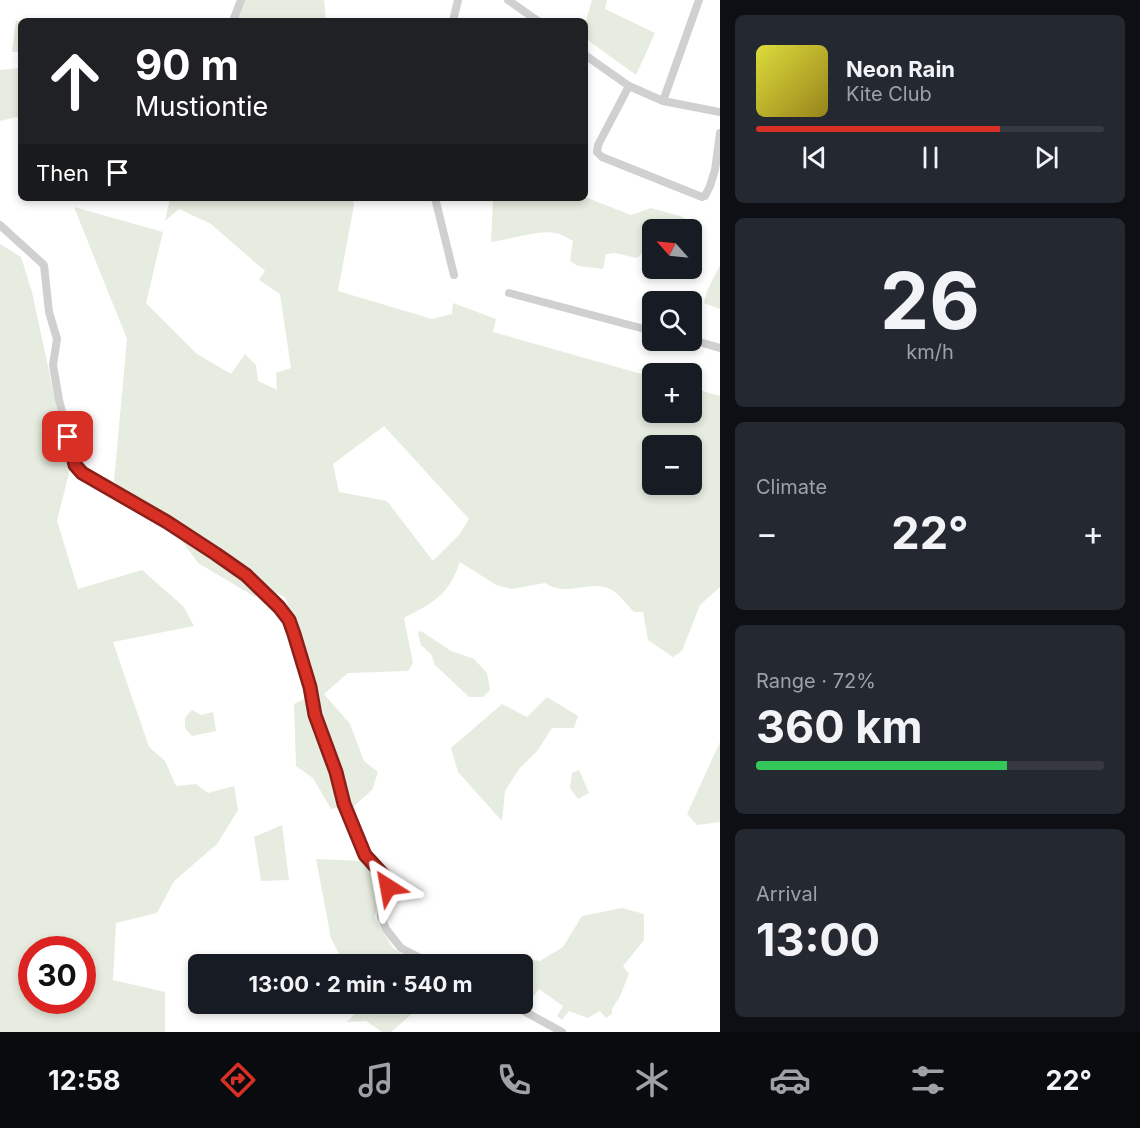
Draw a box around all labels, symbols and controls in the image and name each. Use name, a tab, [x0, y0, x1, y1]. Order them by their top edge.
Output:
text: 90 m	[135, 39, 239, 90]
icon: ahead	[36, 42, 114, 120]
text: Neon Rain	[846, 56, 955, 82]
text: Kite Club	[846, 82, 932, 106]
text: Mustiontie	[135, 90, 268, 123]
icon: previous	[798, 141, 831, 174]
icon: pause	[914, 141, 947, 174]
icon: next	[1030, 141, 1063, 174]
icon: arrive	[101, 156, 134, 189]
text: Then	[36, 160, 89, 186]
north arrow	[642, 219, 702, 279]
map controls	[642, 219, 702, 495]
text: 26	[880, 253, 980, 348]
button: search	[642, 291, 702, 351]
text: km/h	[906, 340, 954, 364]
button: +	[642, 363, 702, 423]
pin	[42, 411, 93, 462]
icon: arrive	[51, 420, 84, 453]
button: −	[642, 435, 702, 495]
text: Climate	[756, 475, 827, 499]
text: 22°	[891, 505, 969, 560]
text: −	[756, 513, 778, 553]
text: +	[1082, 513, 1104, 553]
text: Range · 72%	[756, 669, 876, 693]
text: 360 km	[756, 699, 922, 754]
position arrow	[356, 855, 420, 919]
text: Arrival	[756, 882, 818, 906]
text: 13:00	[756, 912, 880, 967]
speed limit sign: 30	[18, 936, 96, 1014]
text: 13:00 · 2 min · 540 m	[248, 971, 473, 997]
icon: directions	[217, 1059, 259, 1101]
icon: music	[355, 1059, 397, 1101]
icon: phone	[493, 1059, 535, 1101]
icon: climate	[631, 1059, 673, 1101]
icon: car	[769, 1059, 811, 1101]
icon: filters	[907, 1059, 949, 1101]
text: 12:58	[48, 1064, 121, 1097]
text: 22°	[1045, 1064, 1092, 1097]

